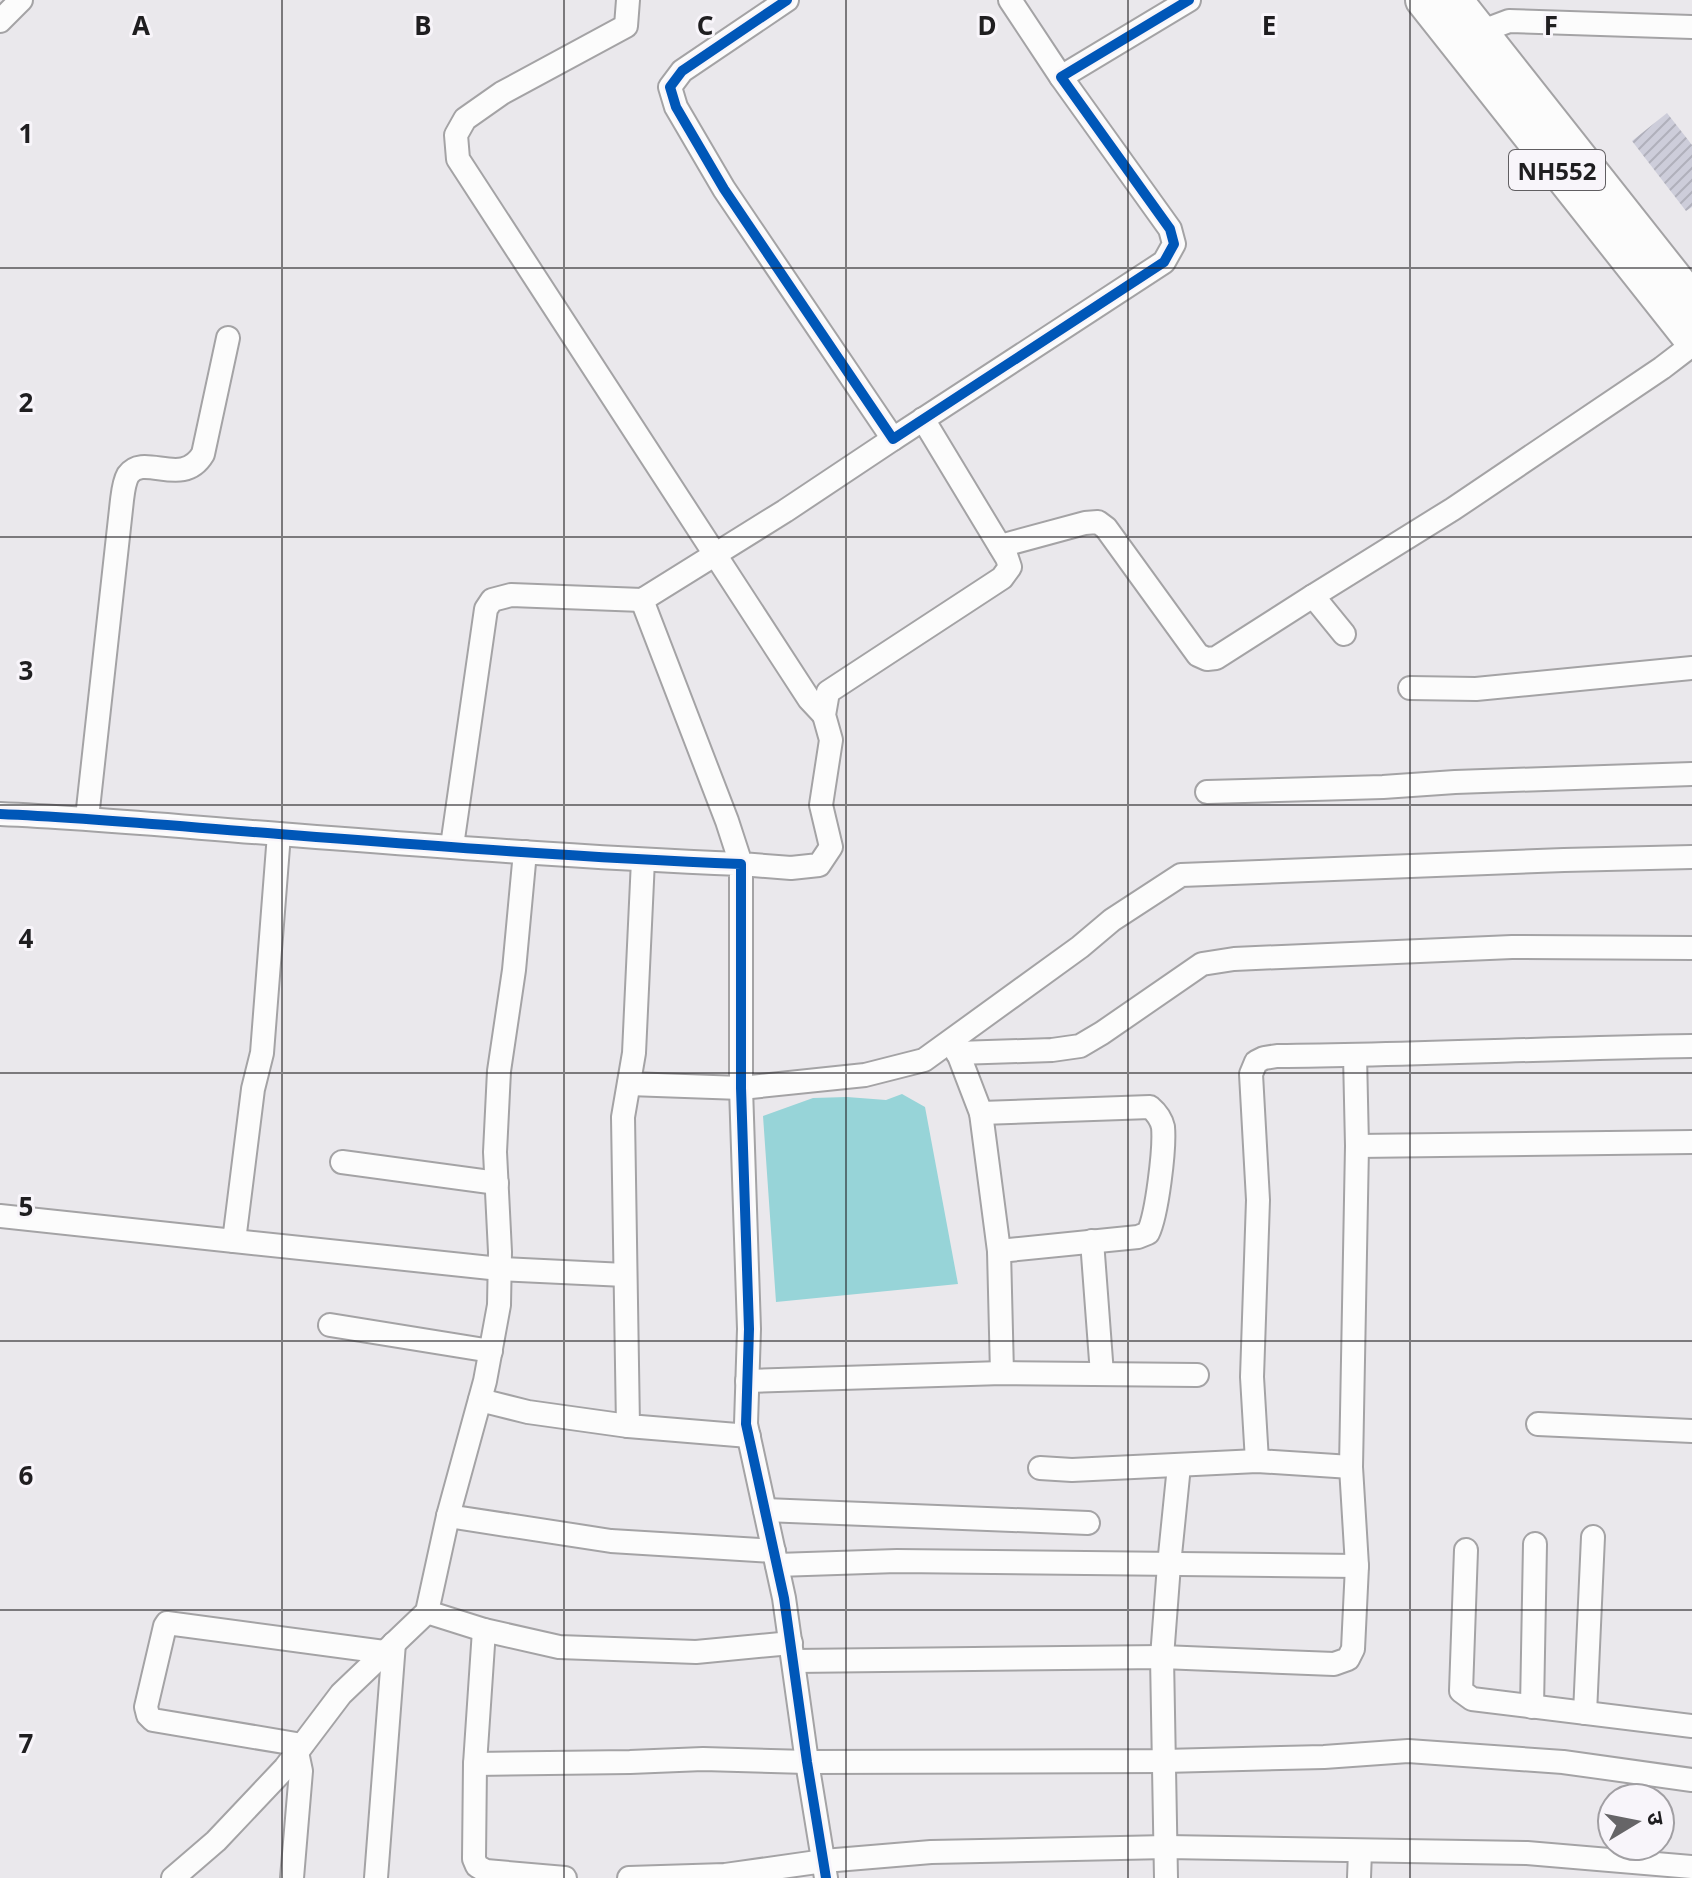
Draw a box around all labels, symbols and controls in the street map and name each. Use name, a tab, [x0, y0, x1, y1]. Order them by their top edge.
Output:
text: A	[132, 7, 150, 43]
text: B	[414, 7, 432, 43]
text: C	[697, 7, 713, 43]
text: D	[977, 7, 997, 43]
text: E	[1262, 7, 1276, 43]
text: F	[1544, 7, 1558, 43]
text: 1	[19, 115, 33, 151]
road number: NH552	[1509, 150, 1605, 190]
text: 2	[19, 384, 34, 420]
text: 3	[19, 652, 33, 688]
text: 4	[19, 920, 34, 956]
text: 5	[19, 1188, 33, 1224]
text: 6	[19, 1457, 34, 1493]
text: 7	[19, 1725, 34, 1761]
north arrow	[1596, 1782, 1676, 1862]
text: उ	[1641, 1809, 1673, 1828]

